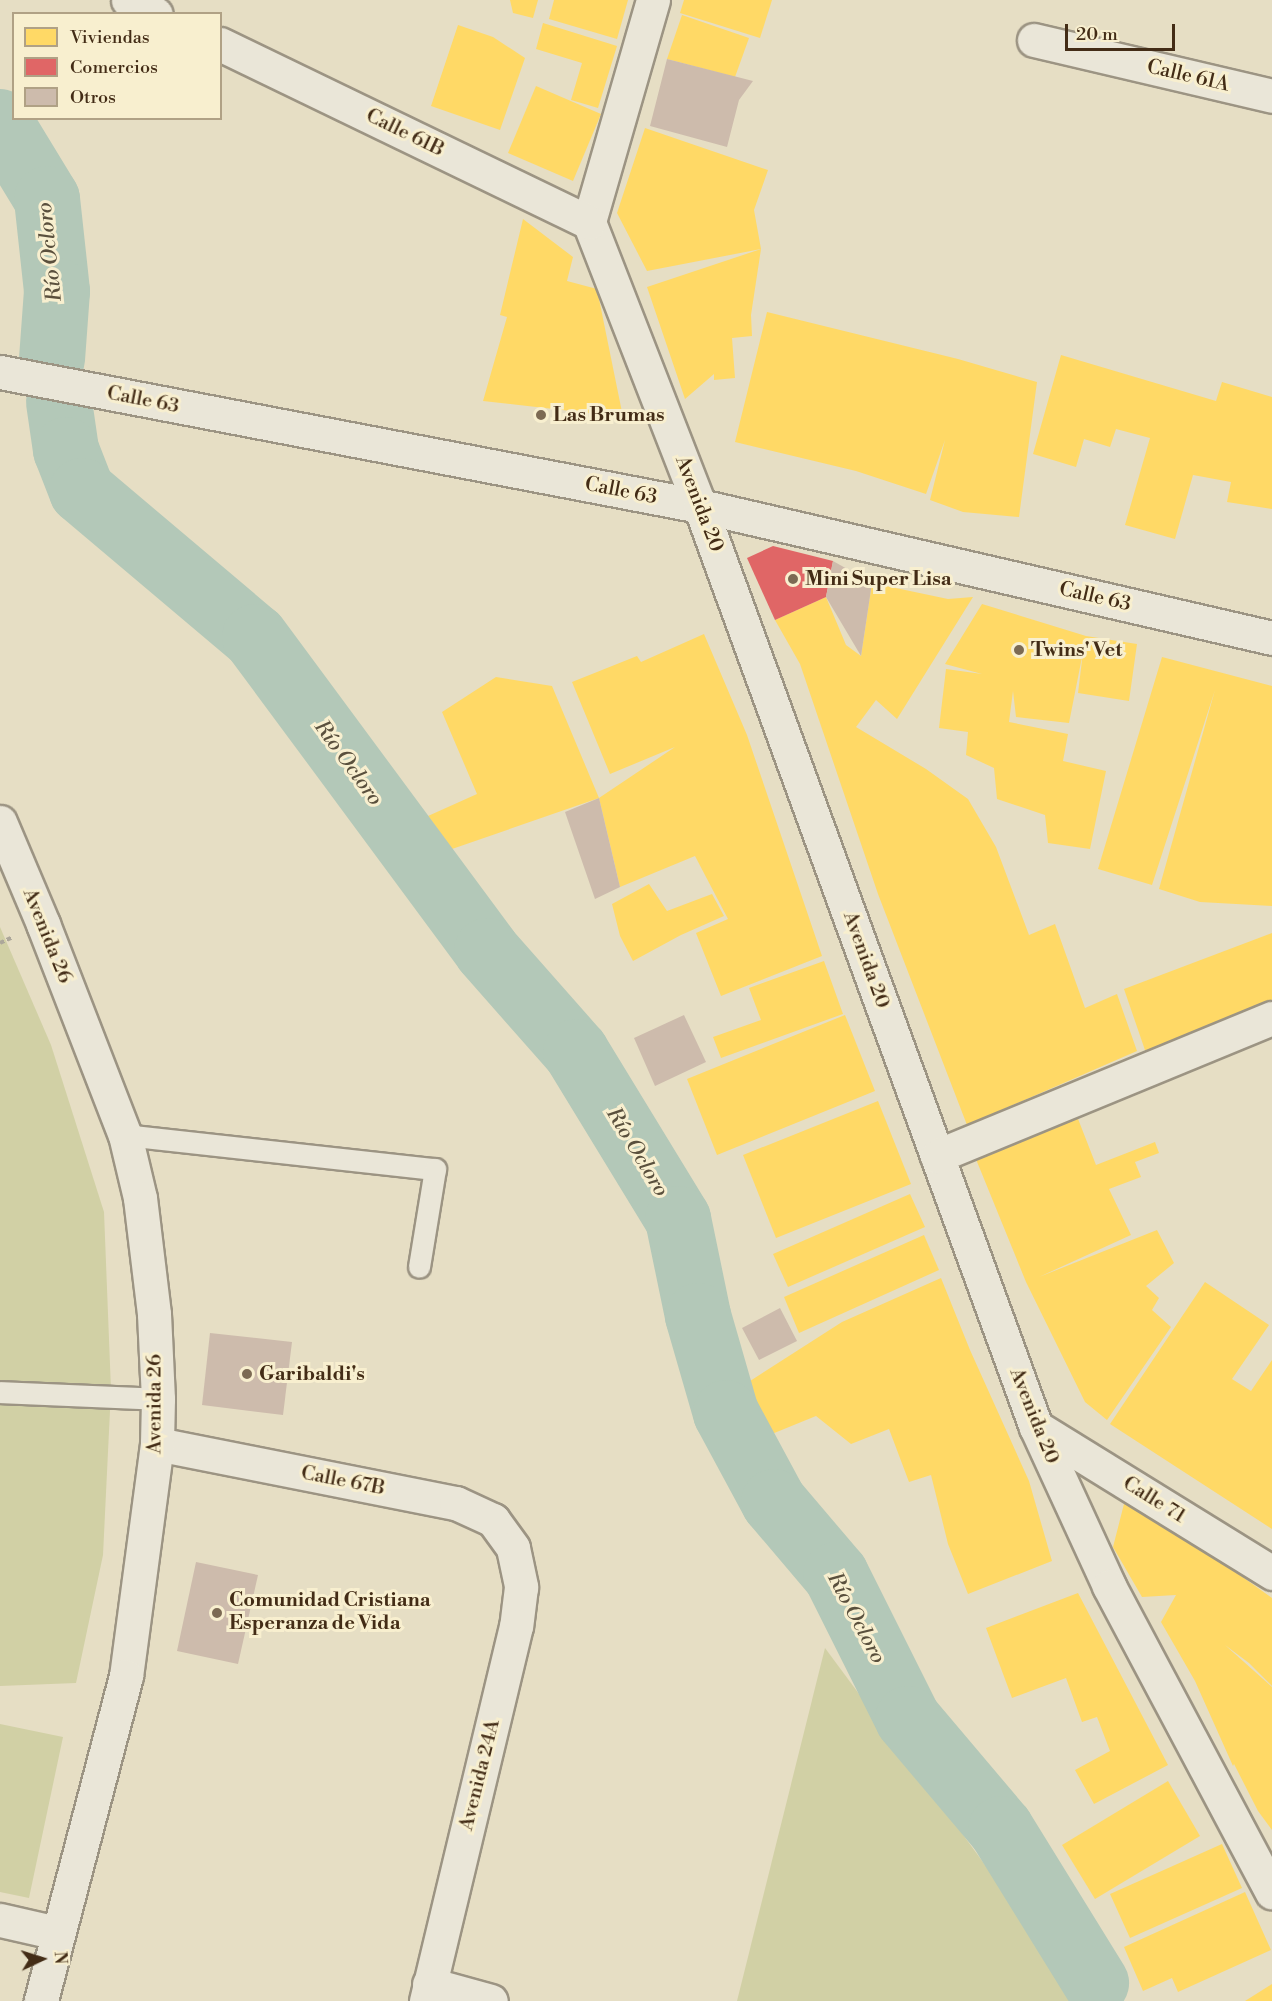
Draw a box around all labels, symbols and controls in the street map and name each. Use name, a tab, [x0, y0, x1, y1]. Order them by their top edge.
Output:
legend	[12, 12, 222, 120]
scale bar	[1068, 12, 1178, 50]
text: 20 m	[1076, 23, 1118, 46]
text: Viviendas	[70, 26, 150, 49]
street label: Calle 61A	[1144, 55, 1232, 97]
text: Comercios	[70, 56, 158, 79]
text: Otros	[70, 86, 116, 109]
street label: Calle 61B	[362, 104, 448, 162]
water label: Río Ocloro	[32, 201, 68, 303]
street label: Calle 63	[105, 381, 181, 419]
place label: Las Brumas	[553, 403, 665, 427]
marker: Las Brumas	[534, 408, 548, 422]
street label: Avenida 20	[670, 452, 728, 556]
street label: Calle 63	[583, 472, 659, 510]
place label: Mini Super Lisa	[805, 567, 952, 591]
marker: Mini Super Lisa	[786, 572, 800, 586]
street label: Calle 63	[1057, 577, 1133, 617]
place label: Twins' Vet	[1031, 638, 1122, 662]
marker: Twins' Vet	[1012, 643, 1026, 657]
water label: Río Ocloro	[309, 715, 387, 811]
street label: Avenida 26	[17, 885, 77, 987]
street label: Avenida 20	[837, 908, 895, 1012]
water label: Río Ocloro	[601, 1103, 673, 1201]
street label: Avenida 26	[143, 1354, 167, 1454]
place label: Garibaldi's	[259, 1362, 365, 1386]
street label: Avenida 20	[1004, 1365, 1064, 1467]
marker: Garibaldi's	[240, 1367, 254, 1381]
street label: Calle 67B	[299, 1461, 387, 1501]
street label: Calle 71	[1118, 1471, 1190, 1529]
water label: Río Ocloro	[822, 1568, 890, 1668]
place label: Comunidad Cristiana Esperanza de Vida	[229, 1589, 431, 1636]
marker: Comunidad Cristiana Esperanza de Vida	[210, 1606, 224, 1620]
street label: Avenida 24A	[455, 1717, 505, 1833]
north arrow	[12, 1929, 72, 1989]
text: N	[50, 1951, 70, 1965]

